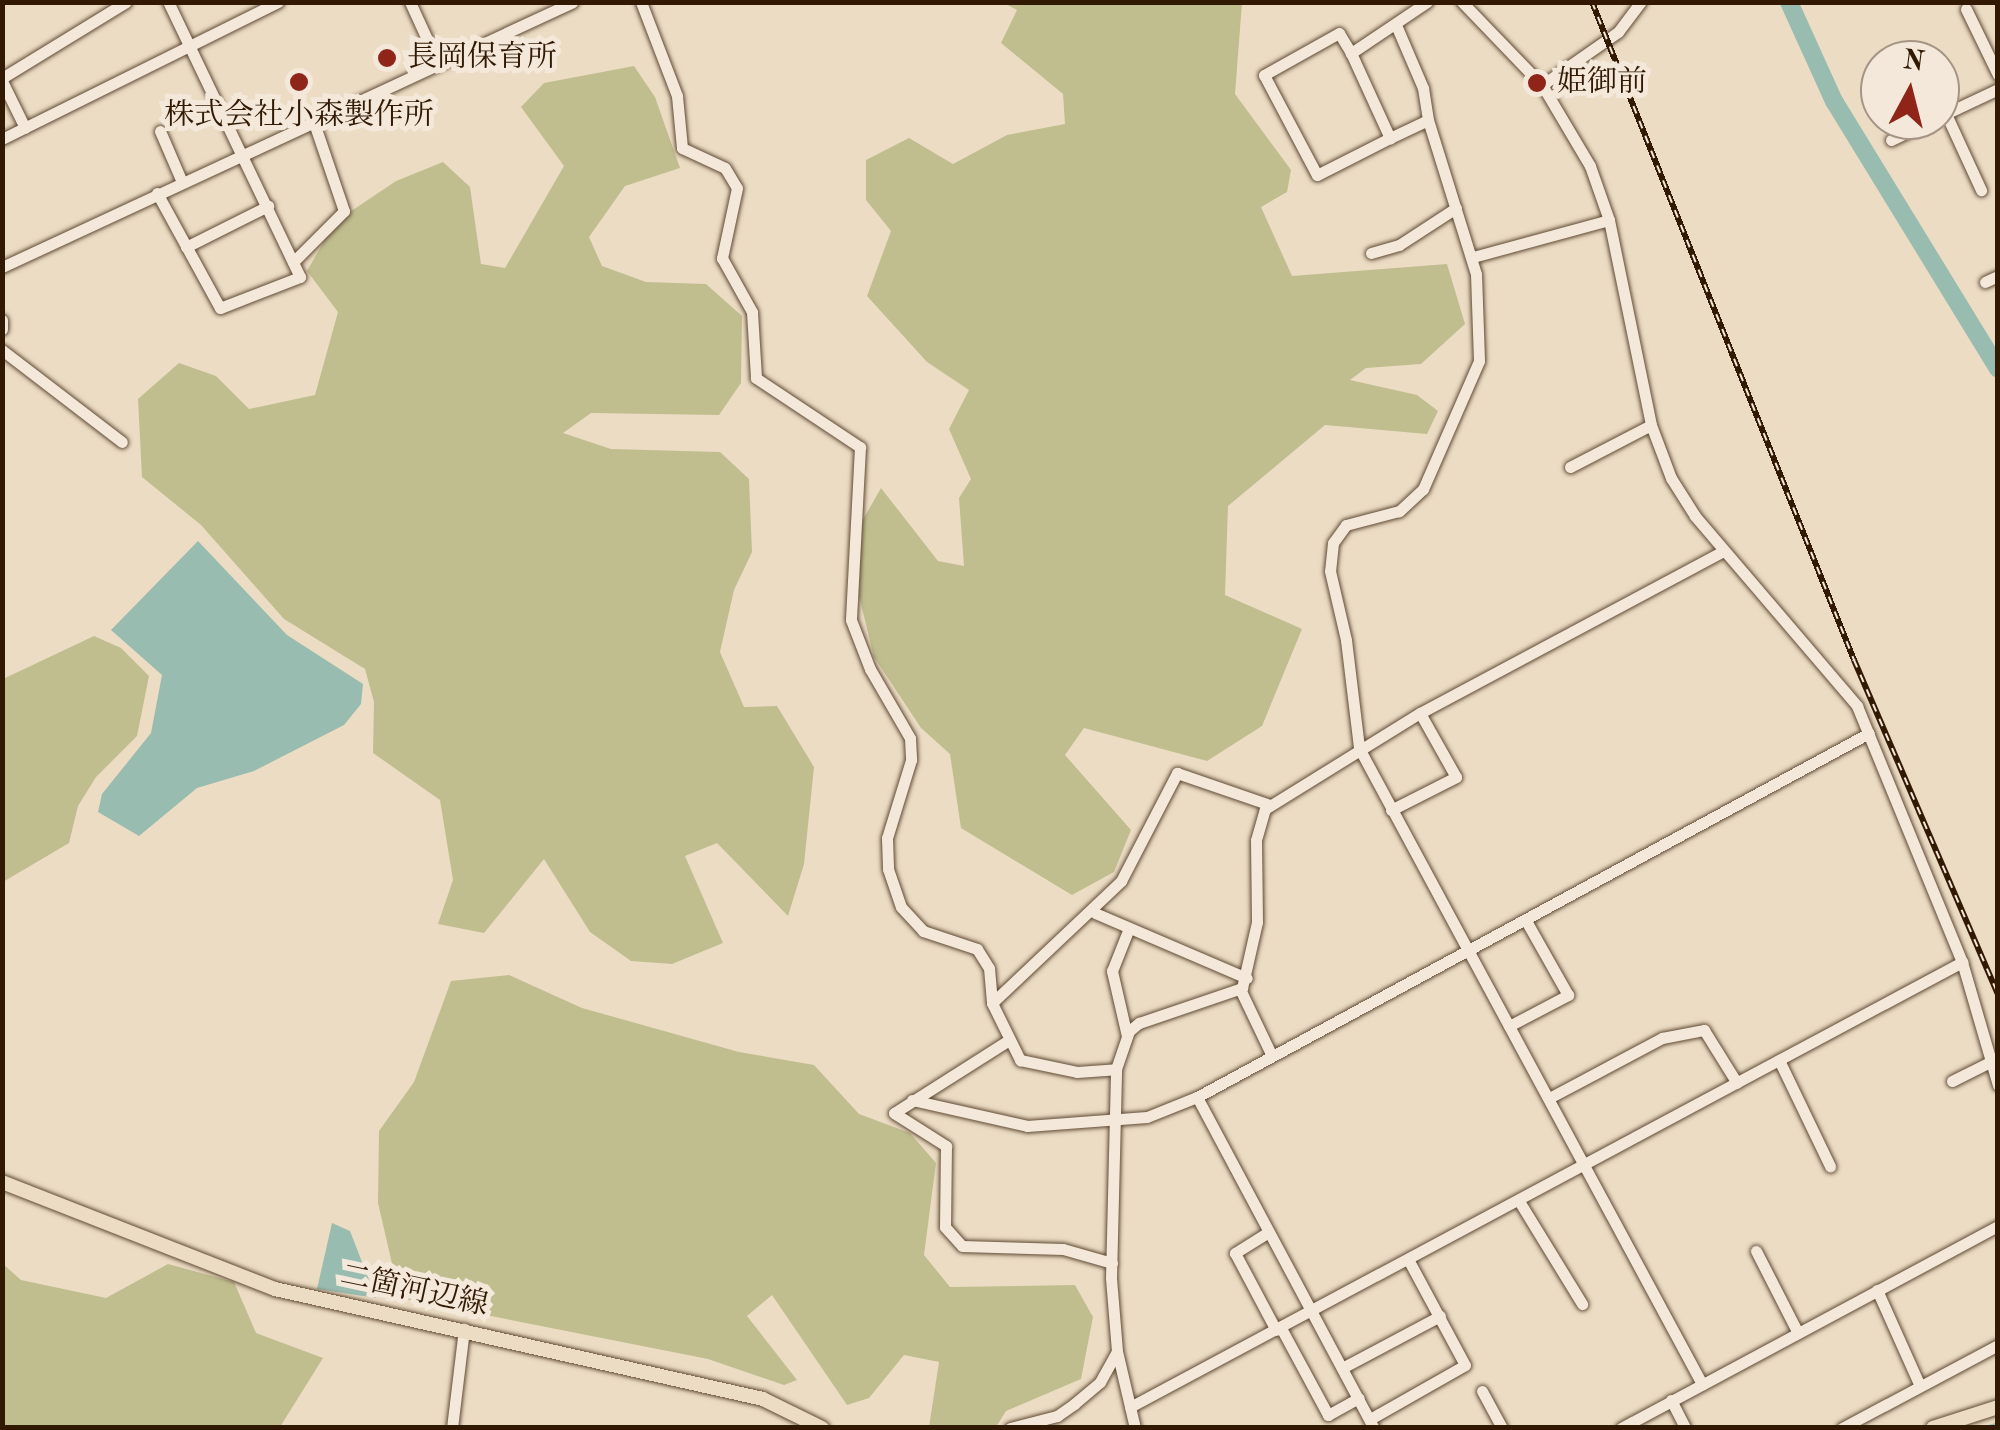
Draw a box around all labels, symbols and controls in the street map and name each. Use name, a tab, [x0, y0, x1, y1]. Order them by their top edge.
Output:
place label: 長岡保育所	[407, 40, 557, 76]
north arrow	[1860, 40, 1960, 140]
marker: 長岡保育所	[376, 47, 398, 69]
text: N	[1901, 47, 1926, 77]
place label: 姫御前	[1557, 65, 1647, 101]
marker: 株式会社小森製作所	[288, 71, 310, 93]
marker: 姫御前	[1526, 72, 1548, 94]
place label: 株式会社小森製作所	[164, 98, 434, 134]
street label: 二箇河辺線	[337, 1258, 491, 1324]

